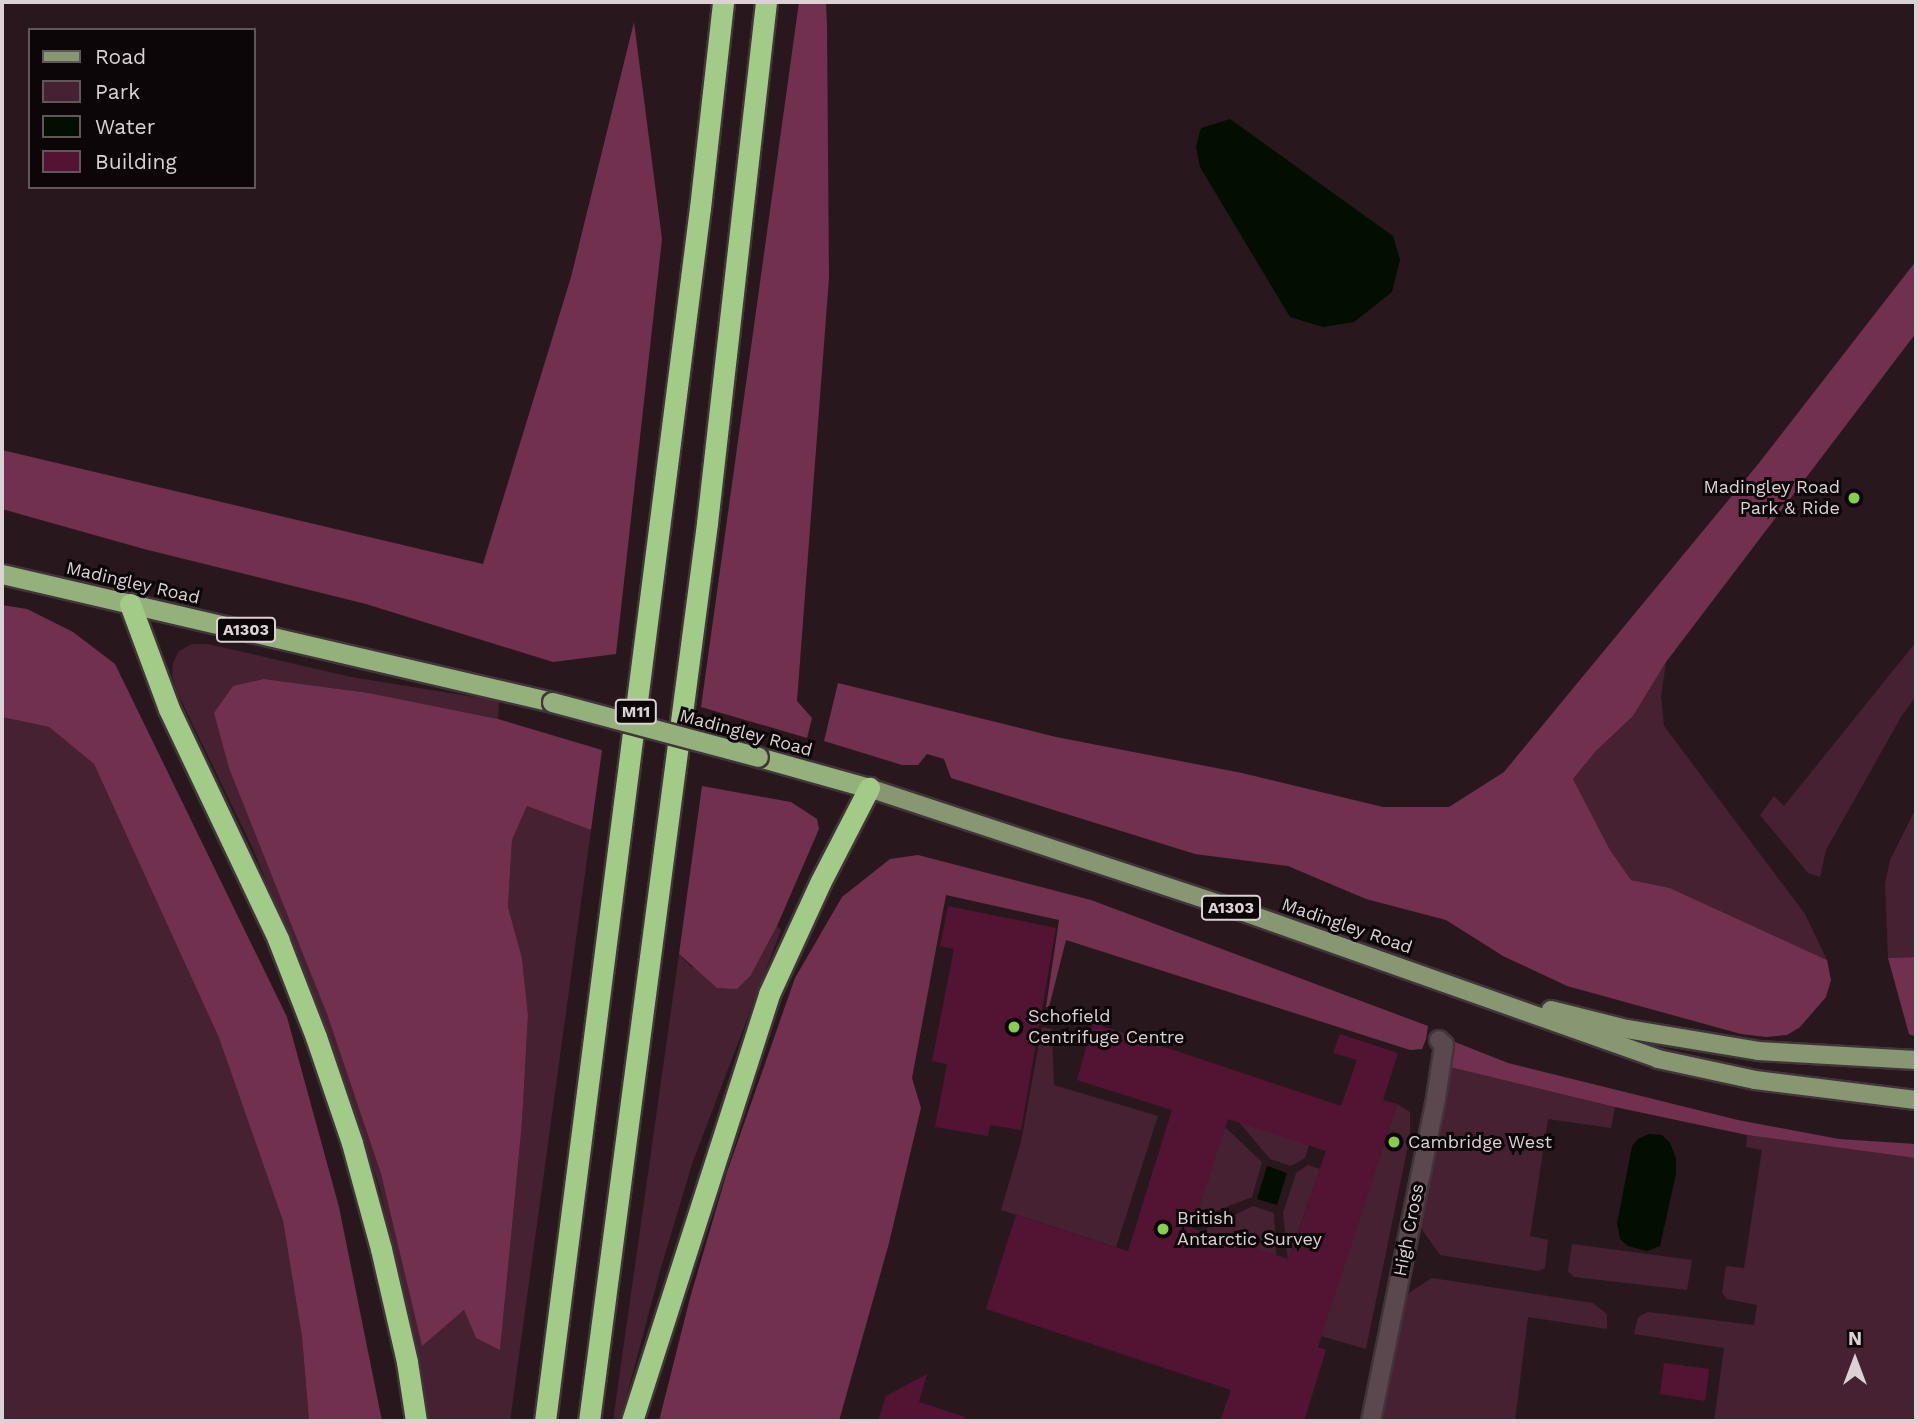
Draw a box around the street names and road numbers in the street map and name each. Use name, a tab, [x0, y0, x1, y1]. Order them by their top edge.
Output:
street label: Madingley Road	[64, 557, 202, 609]
road number: A1303	[215, 618, 278, 642]
road number: M11	[613, 699, 659, 724]
street label: Madingley Road	[677, 705, 815, 761]
street label: Madingley Road	[1279, 893, 1415, 959]
road number: A1303	[1200, 896, 1262, 920]
street label: High Cross	[1389, 1182, 1429, 1278]

